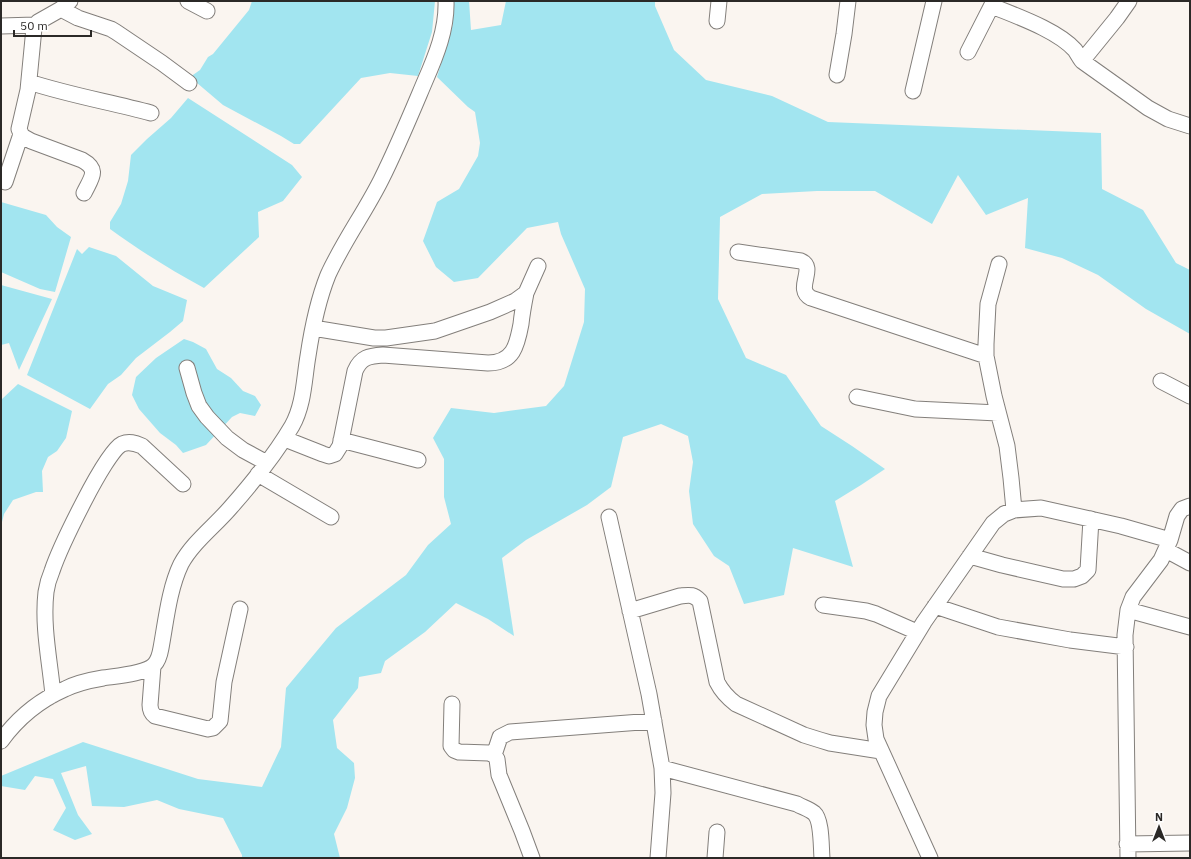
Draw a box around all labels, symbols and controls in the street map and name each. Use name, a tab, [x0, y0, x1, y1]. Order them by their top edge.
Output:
scale bar	[14, 12, 91, 38]
text: 50 m	[20, 18, 48, 33]
north arrow	[1139, 807, 1179, 847]
text: N	[1155, 810, 1163, 824]

